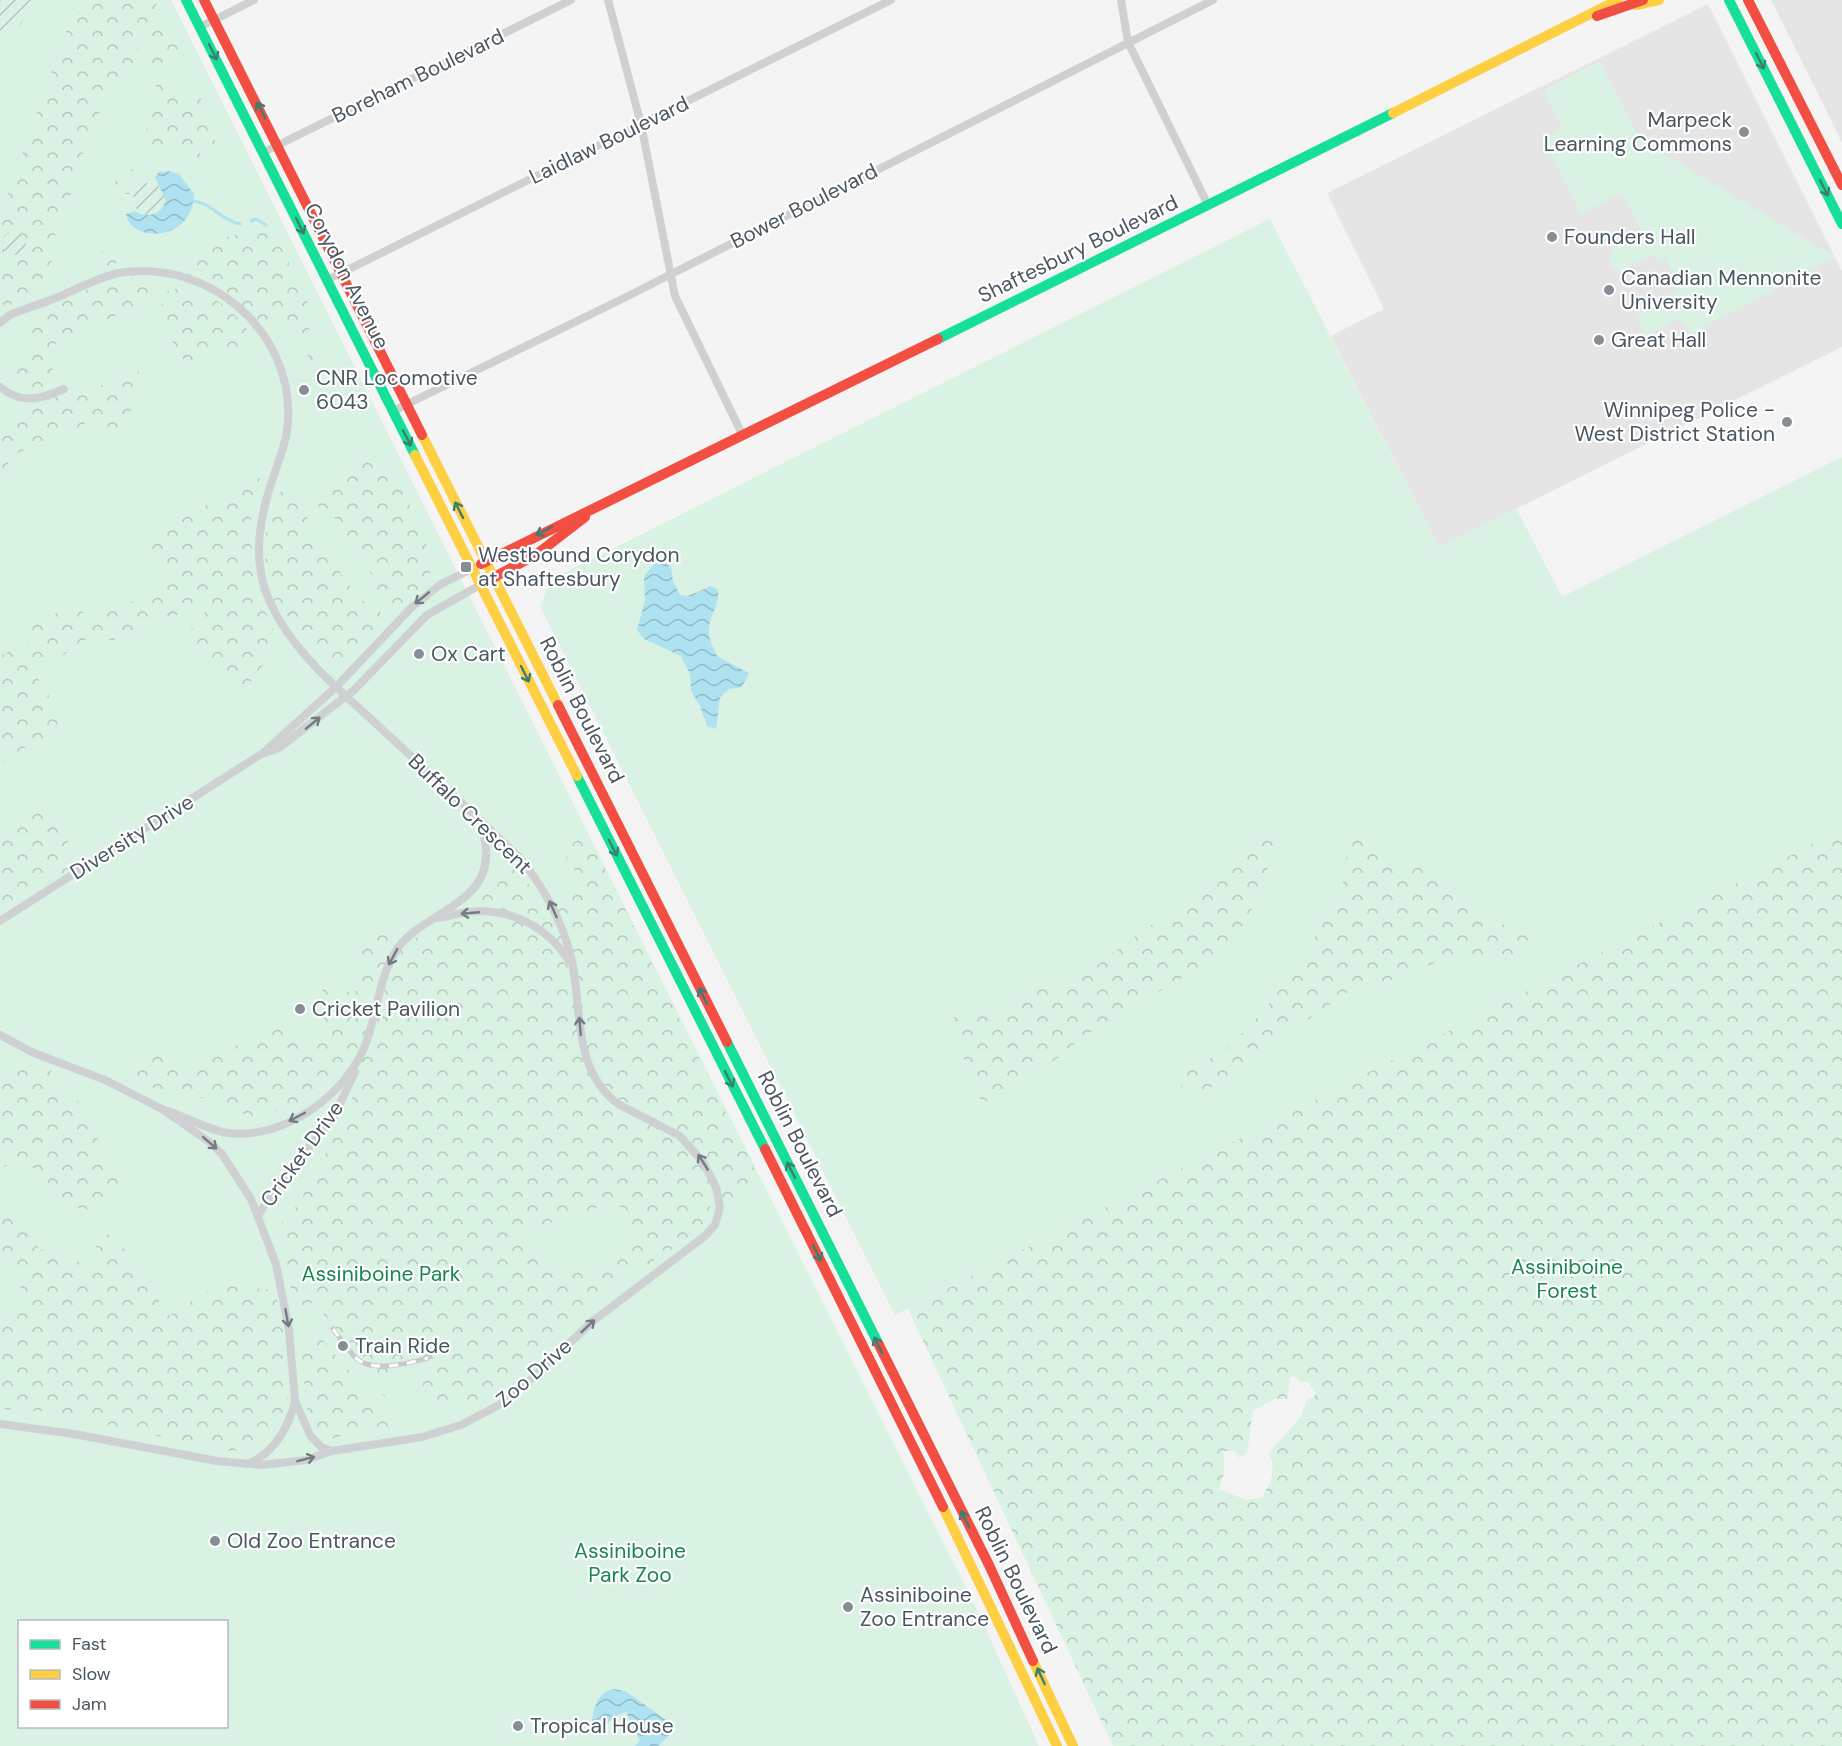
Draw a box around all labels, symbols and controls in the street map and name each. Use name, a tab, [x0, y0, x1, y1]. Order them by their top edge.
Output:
street label: Boreham Boulevard	[327, 22, 509, 130]
one-way arrow	[208, 43, 219, 61]
one-way arrow	[1754, 52, 1766, 70]
street label: Laidlaw Boulevard	[525, 89, 693, 191]
one-way arrow	[254, 101, 266, 119]
place label: Marpeck Learning Commons	[1544, 106, 1732, 158]
marker: Marpeck Learning Commons	[1737, 125, 1751, 139]
street label: Bower Boulevard	[726, 157, 882, 255]
one-way arrow	[1818, 179, 1830, 197]
street label: Shaftesbury Boulevard	[973, 188, 1183, 310]
street label: Corydon Avenue	[298, 198, 396, 354]
one-way arrow	[295, 217, 307, 235]
place label: Founders Hall	[1564, 223, 1695, 251]
marker: Founders Hall	[1545, 230, 1559, 244]
place label: Canadian Mennonite University	[1621, 264, 1821, 316]
marker: Canadian Mennonite University	[1602, 283, 1616, 297]
place label: Great Hall	[1611, 326, 1706, 354]
marker: Great Hall	[1592, 333, 1606, 347]
place label: CNR Locomotive 6043	[316, 364, 478, 416]
marker: CNR Locomotive 6043	[297, 383, 311, 397]
place label: Winnipeg Police - West District Station	[1574, 396, 1775, 448]
marker: Winnipeg Police - West District Station	[1780, 415, 1794, 429]
one-way arrow	[402, 429, 413, 447]
one-way arrow	[453, 501, 465, 519]
one-way arrow	[536, 526, 554, 538]
place label: Westbound Corydon at Shaftesbury	[478, 541, 680, 593]
marker: Westbound Corydon at Shaftesbury	[459, 560, 473, 574]
one-way arrow	[415, 592, 431, 605]
street label: Roblin Boulevard	[533, 632, 631, 788]
place label: Ox Cart	[431, 640, 506, 668]
marker: Ox Cart	[412, 647, 426, 661]
one-way arrow	[520, 665, 531, 683]
one-way arrow	[305, 717, 321, 730]
street label: Buffalo Crescent	[402, 748, 538, 880]
street label: Diversity Drive	[65, 788, 199, 886]
one-way arrow	[608, 839, 619, 857]
one-way arrow	[546, 901, 558, 919]
one-way arrow	[461, 907, 480, 918]
one-way arrow	[387, 948, 399, 965]
one-way arrow	[697, 987, 709, 1005]
place label: Cricket Pavilion	[312, 995, 460, 1023]
marker: Cricket Pavilion	[293, 1002, 307, 1016]
one-way arrow	[574, 1017, 585, 1037]
street label: Roblin Boulevard	[751, 1066, 849, 1222]
one-way arrow	[724, 1069, 736, 1087]
street label: Cricket Drive	[254, 1095, 350, 1213]
one-way arrow	[288, 1112, 306, 1123]
one-way arrow	[202, 1136, 217, 1150]
one-way arrow	[696, 1154, 708, 1171]
one-way arrow	[785, 1162, 796, 1180]
one-way arrow	[812, 1243, 824, 1261]
park label: Assiniboine Forest	[1511, 1253, 1623, 1305]
park label: Assiniboine Park	[302, 1260, 461, 1288]
one-way arrow	[282, 1308, 293, 1328]
one-way arrow	[580, 1318, 595, 1333]
place label: Train Ride	[355, 1332, 450, 1360]
street label: Zoo Drive	[490, 1332, 578, 1414]
one-way arrow	[872, 1336, 883, 1354]
marker: Train Ride	[336, 1339, 350, 1353]
one-way arrow	[297, 1452, 316, 1464]
street label: Roblin Boulevard	[968, 1502, 1064, 1658]
one-way arrow	[959, 1510, 971, 1528]
place label: Old Zoo Entrance	[227, 1527, 396, 1555]
marker: Old Zoo Entrance	[208, 1534, 222, 1548]
park label: Assiniboine Park Zoo	[574, 1537, 686, 1589]
place label: Assiniboine Zoo Entrance	[860, 1581, 989, 1633]
marker: Assiniboine Zoo Entrance	[841, 1600, 855, 1614]
legend	[18, 1620, 228, 1728]
text: Fast	[72, 1632, 107, 1656]
text: Slow	[72, 1662, 111, 1686]
one-way arrow	[1034, 1668, 1046, 1686]
text: Jam	[72, 1692, 107, 1716]
place label: Tropical House	[530, 1712, 674, 1740]
marker: Tropical House	[511, 1719, 525, 1733]

